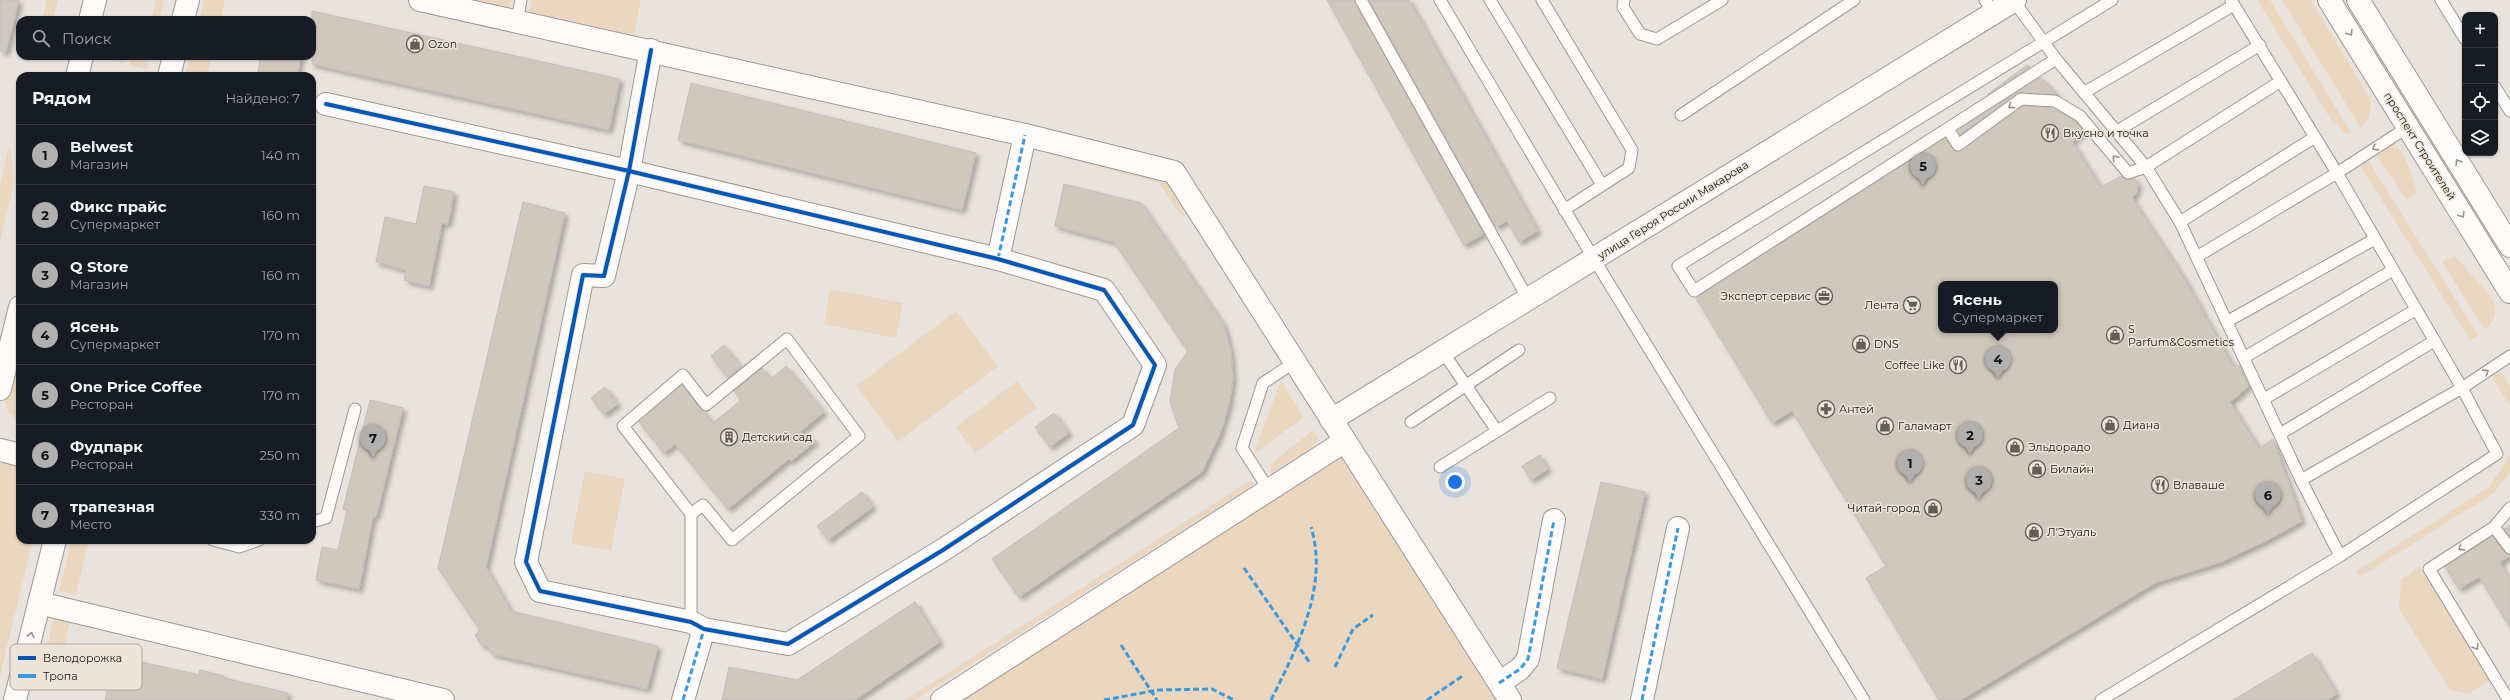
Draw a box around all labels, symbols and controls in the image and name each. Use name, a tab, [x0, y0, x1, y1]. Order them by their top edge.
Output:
map controls	[2462, 12, 2498, 156]
button: +	[2462, 12, 2498, 48]
search box	[16, 16, 316, 60]
icon: search	[30, 27, 52, 49]
text: Поиск	[62, 29, 111, 48]
one-way arrow	[2345, 29, 2353, 36]
shop icon: Ozon	[405, 34, 425, 54]
place label: Ozon	[428, 37, 457, 51]
button: −	[2462, 48, 2498, 84]
button: locate	[2462, 84, 2498, 120]
text: Рядом	[32, 88, 91, 108]
street label: проспект Строителей	[2381, 89, 2459, 203]
text: Найдено: 7	[225, 90, 300, 106]
one-way arrow	[2008, 101, 2015, 109]
button: layers	[2462, 120, 2498, 156]
restaurant icon: Вкусно и точка	[2040, 123, 2060, 143]
place label: Вкусно и точка	[2063, 126, 2149, 140]
text: Belwest	[70, 137, 133, 156]
one-way arrow	[2372, 143, 2379, 151]
text: 1	[42, 147, 48, 163]
text: 140 m	[261, 147, 300, 163]
pin: 5	[1910, 153, 1936, 186]
one-way arrow	[2113, 155, 2120, 162]
text: Магазин	[70, 156, 129, 172]
street label: улица Героя России Макарова	[1594, 158, 1751, 263]
one-way arrow	[2455, 159, 2463, 166]
text: Фикс прайс	[70, 197, 167, 216]
text: 2	[41, 207, 49, 223]
text: 160 m	[262, 207, 300, 223]
one-way arrow	[2458, 211, 2465, 218]
text: Супермаркет	[70, 216, 160, 232]
text: Q Store	[70, 257, 128, 276]
text: 3	[41, 267, 49, 283]
text: 160 m	[262, 267, 300, 283]
text: Магазин	[70, 276, 129, 292]
popup	[1938, 281, 2058, 333]
office icon: Эксперт сервис	[1814, 286, 1834, 306]
place label: Эксперт сервис	[1720, 289, 1811, 303]
text: Ясень	[1953, 290, 2002, 309]
supermarket icon: Лента	[1902, 295, 1922, 315]
place label: Лента	[1865, 298, 1899, 312]
text: Супермаркет	[1953, 309, 2043, 325]
text: Ясень	[70, 317, 119, 336]
place label: S Parfum&Cosmetics	[2128, 322, 2235, 349]
shop icon: S Parfum&Cosmetics	[2105, 325, 2125, 345]
text: 4	[41, 327, 49, 343]
text: 170 m	[262, 327, 300, 343]
shop icon: DNS	[1851, 334, 1871, 354]
text: Супермаркет	[70, 336, 160, 352]
place label: DNS	[1874, 337, 1899, 351]
pin: 4	[1985, 346, 2011, 379]
restaurant icon: Coffee Like	[1948, 355, 1968, 375]
place label: Coffee Like	[1885, 358, 1945, 372]
one-way arrow	[2482, 369, 2489, 377]
text: One Price Coffee	[70, 377, 202, 396]
text: 5	[41, 387, 49, 403]
text: 170 m	[262, 387, 300, 403]
text: Ресторан	[70, 396, 134, 412]
pharmacy icon: Антей	[1816, 399, 1836, 419]
place label: Антей	[1839, 402, 1874, 416]
shop icon: Диана	[2100, 415, 2120, 435]
shop icon: Галамарт	[1875, 416, 1895, 436]
place label: Диана	[2123, 418, 2160, 432]
place label: Галамарт	[1898, 419, 1952, 433]
pin: 2	[1957, 422, 1983, 455]
pin: 7	[360, 425, 386, 458]
building icon: Детский сад	[719, 427, 739, 447]
place label: Детский сад	[742, 430, 812, 444]
text: Фудпарк	[70, 437, 143, 456]
shop icon: Эльдорадо	[2005, 437, 2025, 457]
place label: Эльдорадо	[2028, 440, 2091, 454]
text: 6	[41, 447, 49, 463]
text: 250 m	[259, 447, 300, 463]
pin: 1	[1897, 450, 1923, 483]
text: Ресторан	[70, 456, 134, 472]
shop icon: Билайн	[2027, 459, 2047, 479]
place label: Билайн	[2050, 462, 2094, 476]
pin: 3	[1966, 467, 1992, 500]
your location	[1445, 472, 1465, 492]
restaurant icon: Влаваше	[2150, 475, 2170, 495]
place label: Влаваше	[2173, 478, 2225, 492]
pin: 6	[2255, 482, 2281, 515]
text: трапезная	[70, 497, 155, 516]
shop icon: Читай-город	[1923, 498, 1943, 518]
place label: Читай-город	[1848, 501, 1920, 515]
text: 7	[41, 507, 49, 523]
text: 330 m	[260, 507, 300, 523]
text: Место	[70, 516, 112, 532]
shop icon: Л'Этуаль	[2024, 522, 2044, 542]
place label: Л'Этуаль	[2047, 525, 2096, 539]
one-way arrow	[2458, 544, 2465, 551]
one-way arrow	[27, 632, 35, 638]
one-way arrow	[2472, 643, 2479, 650]
legend	[10, 644, 142, 690]
text: Велодорожка	[43, 651, 122, 665]
text: Тропа	[43, 669, 78, 683]

